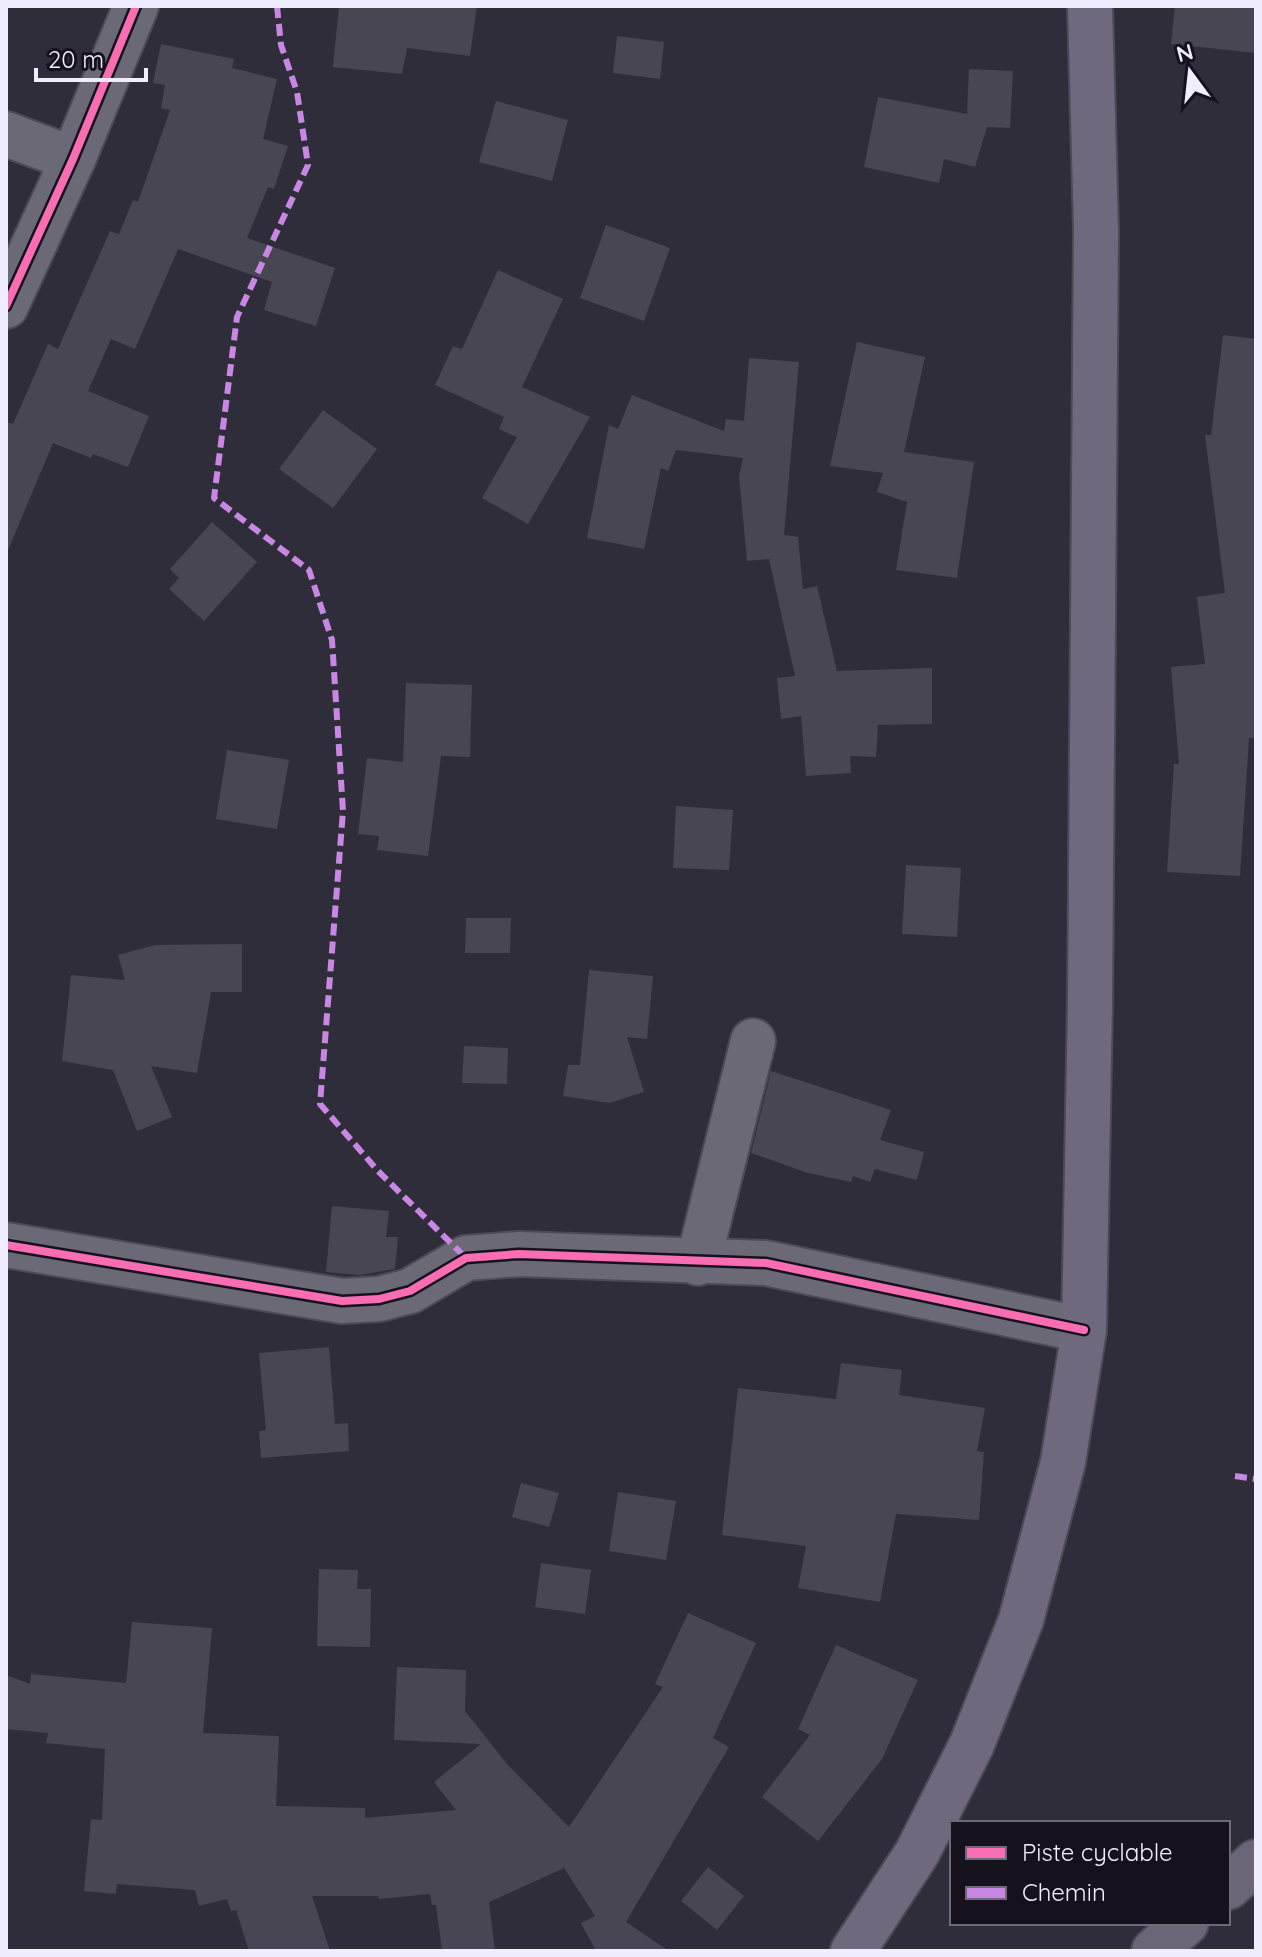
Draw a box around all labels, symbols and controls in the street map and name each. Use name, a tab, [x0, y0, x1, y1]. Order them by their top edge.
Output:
scale bar	[36, 32, 146, 82]
north arrow	[1150, 32, 1230, 112]
text: N	[1173, 37, 1196, 68]
text: 20 m	[48, 44, 104, 74]
legend	[950, 1821, 1230, 1925]
text: Piste cyclable	[1022, 1837, 1173, 1867]
text: Chemin	[1022, 1877, 1106, 1907]

